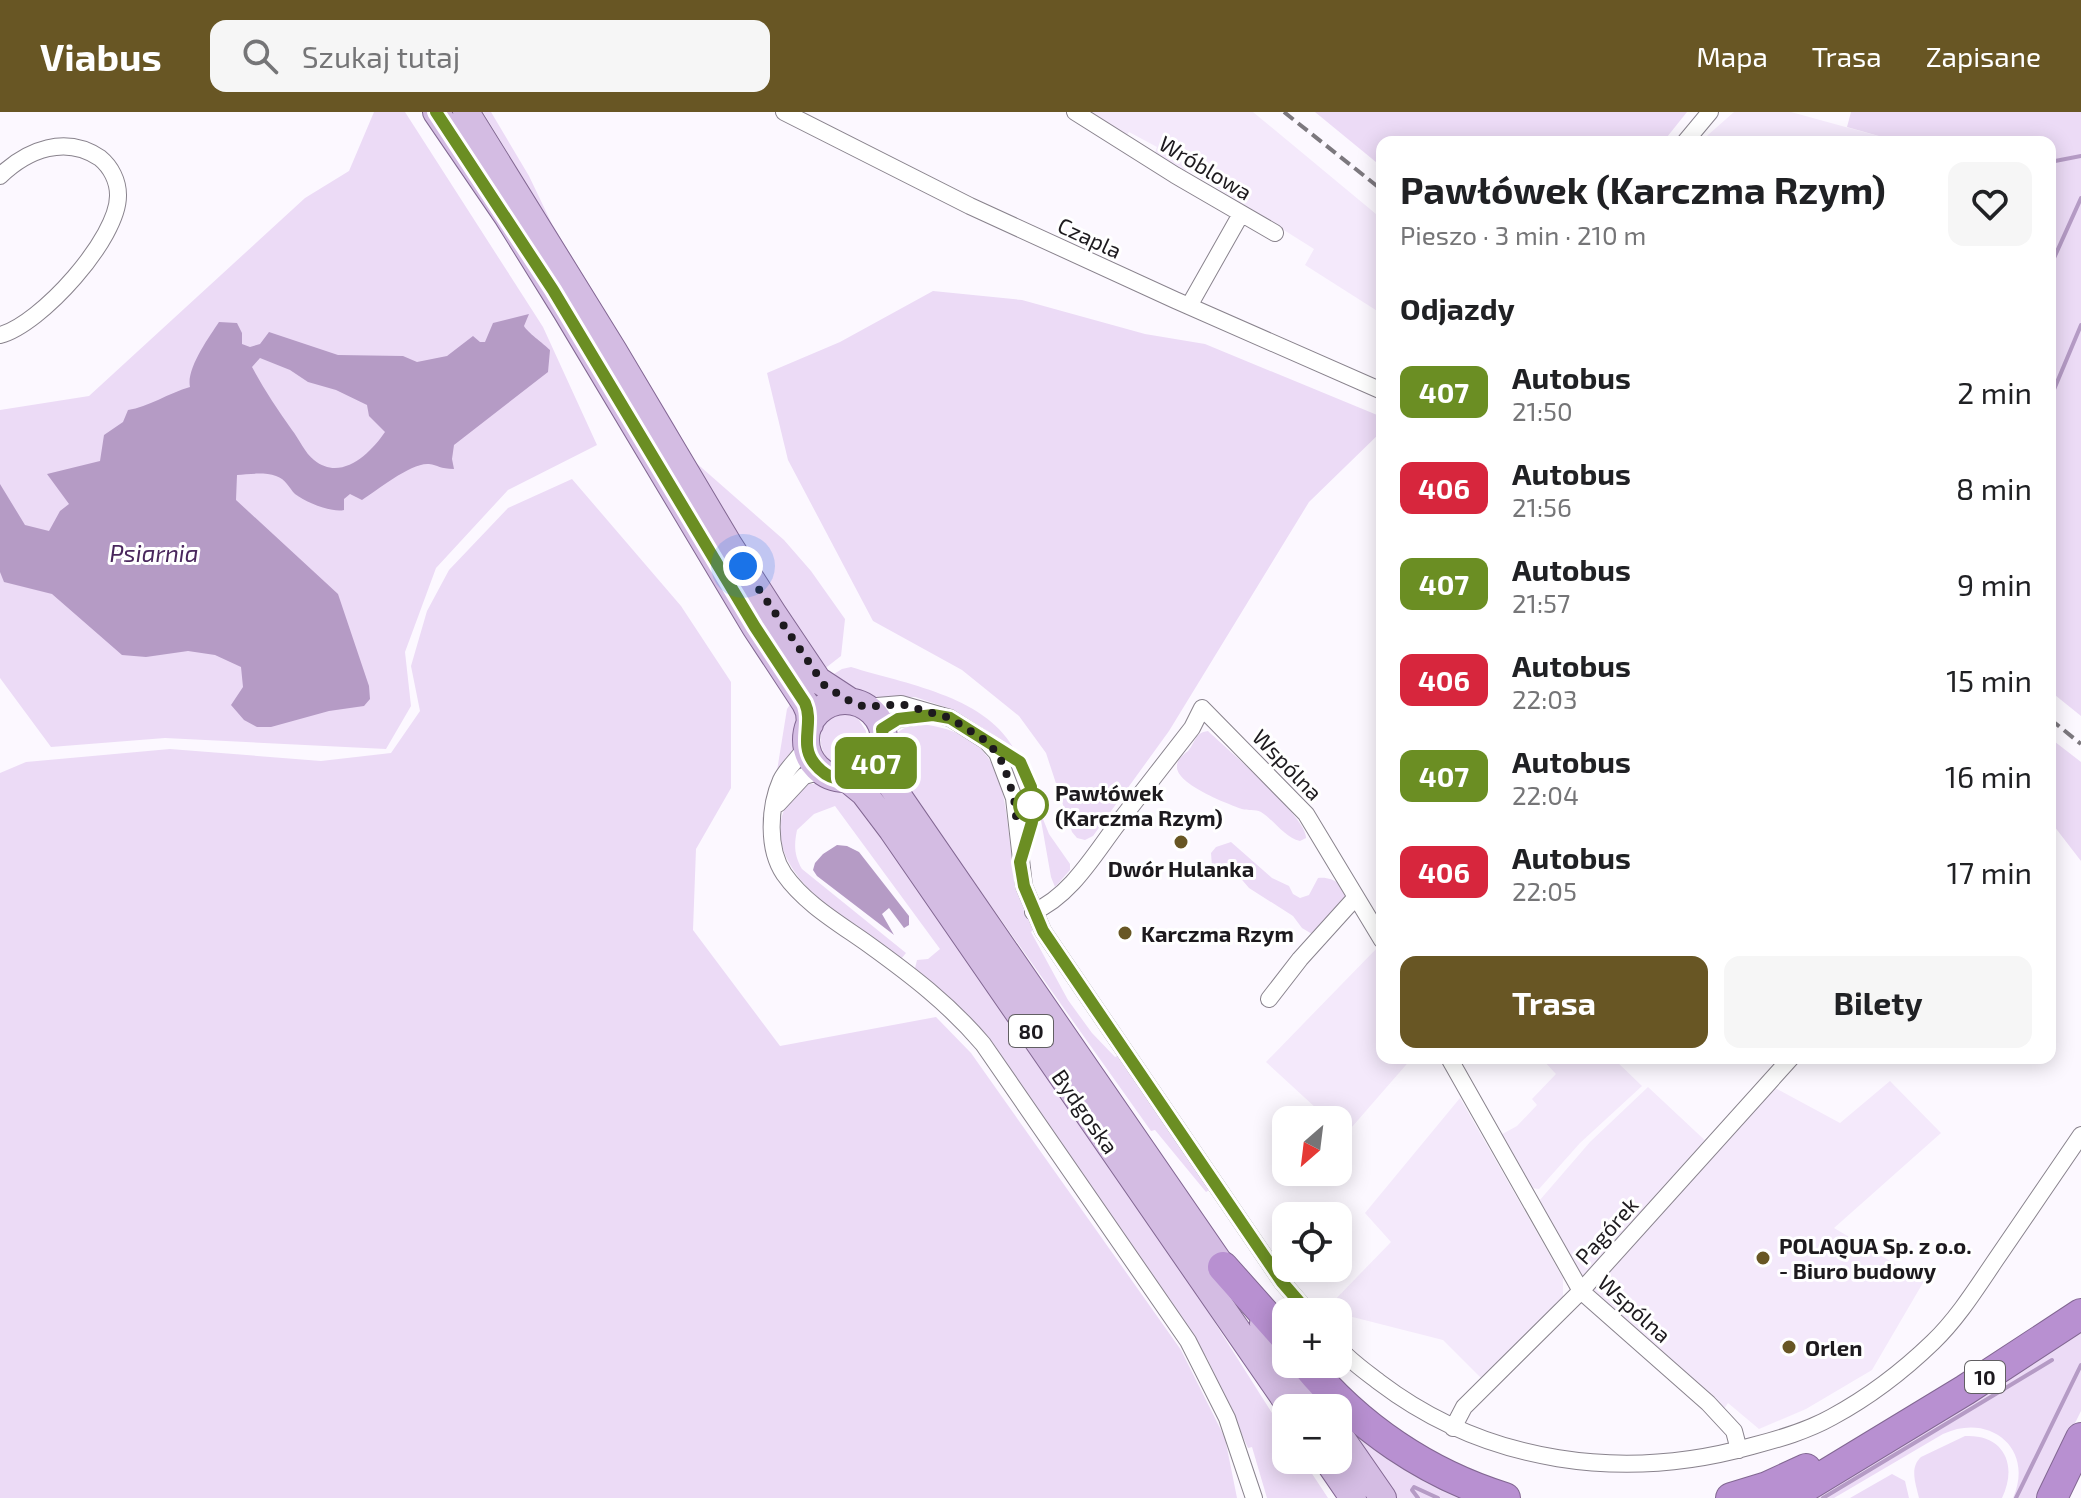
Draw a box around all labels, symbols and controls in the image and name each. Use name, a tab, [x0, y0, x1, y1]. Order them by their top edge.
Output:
search box	[210, 20, 770, 92]
text: Viabus	[40, 33, 162, 79]
icon: search	[238, 34, 282, 78]
text: Szukaj tutaj	[302, 38, 460, 74]
text: Mapa	[1696, 39, 1768, 73]
text: Trasa	[1812, 39, 1882, 73]
text: Zapisane	[1926, 39, 2041, 73]
street label: Wróblowa	[1155, 129, 1257, 205]
button: heart	[1948, 162, 2032, 246]
text: Pawłówek (Karczma Rzym)	[1400, 166, 1886, 212]
street label: Czapla	[1054, 211, 1126, 263]
text: Pieszo · 3 min · 210 m	[1400, 219, 1646, 250]
text: Odjazdy	[1400, 290, 1515, 326]
text: Autobus	[1512, 359, 1631, 395]
text: 2 min	[1957, 374, 2032, 410]
text: 407	[1419, 375, 1469, 409]
text: 21:50	[1512, 395, 1573, 426]
text: Autobus	[1512, 455, 1631, 491]
text: 8 min	[1956, 470, 2032, 506]
text: 406	[1418, 471, 1470, 505]
text: 21:56	[1512, 491, 1572, 522]
water label: Psiarnia	[110, 538, 199, 567]
your location	[723, 546, 763, 586]
text: Autobus	[1512, 551, 1631, 587]
text: 9 min	[1957, 566, 2032, 602]
text: 407	[1419, 567, 1469, 601]
text: 21:57	[1512, 587, 1570, 618]
text: Autobus	[1512, 647, 1631, 683]
text: 15 min	[1946, 662, 2032, 698]
text: 406	[1418, 663, 1470, 697]
text: 22:03	[1512, 683, 1578, 714]
street label: Wspólna	[1248, 723, 1328, 805]
line badge: 407	[830, 737, 922, 789]
text: Autobus	[1512, 743, 1631, 779]
text: 407	[851, 746, 901, 780]
text: 16 min	[1945, 758, 2032, 794]
text: 407	[1419, 759, 1469, 793]
place label: Pawłówek (Karczma Rzym)	[1055, 779, 1223, 831]
text: 22:04	[1512, 779, 1579, 810]
marker: Pawłówek (Karczma Rzym)	[1014, 788, 1048, 822]
marker: Dwór Hulanka	[1172, 833, 1190, 851]
text: Autobus	[1512, 839, 1631, 875]
text: 17 min	[1947, 854, 2032, 890]
place label: Dwór Hulanka	[1108, 855, 1254, 881]
text: 406	[1418, 855, 1470, 889]
text: 22:05	[1512, 875, 1577, 906]
place label: Karczma Rzym	[1141, 920, 1294, 947]
marker: Karczma Rzym	[1116, 924, 1134, 942]
button: Trasa	[1400, 956, 1708, 1048]
button: Bilety	[1724, 956, 2032, 1048]
road number: 80	[1009, 1015, 1053, 1047]
street label: Bydgoska	[1048, 1064, 1124, 1158]
north arrow	[1272, 1106, 1352, 1186]
map controls	[1272, 1106, 1352, 1474]
street label: Pagórek	[1569, 1191, 1643, 1269]
button: locate	[1272, 1202, 1352, 1282]
place label: POLAQUA Sp. z o.o. - Biuro budowy	[1779, 1232, 1972, 1284]
marker: POLAQUA Sp. z o.o. - Biuro budowy	[1754, 1249, 1772, 1267]
street label: Wspólna	[1593, 1269, 1677, 1347]
button: +	[1272, 1298, 1352, 1378]
place label: Orlen	[1805, 1334, 1862, 1360]
marker: Orlen	[1780, 1338, 1798, 1356]
road number: 10	[1965, 1361, 2005, 1393]
button: −	[1272, 1394, 1352, 1474]

